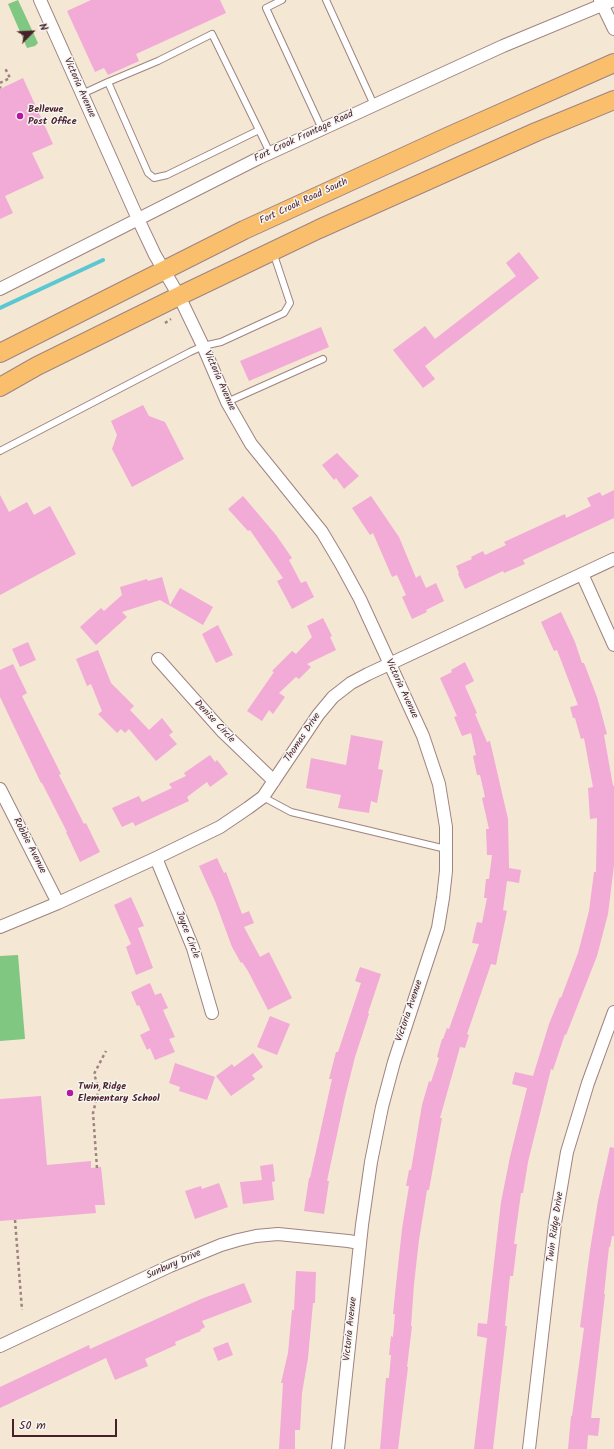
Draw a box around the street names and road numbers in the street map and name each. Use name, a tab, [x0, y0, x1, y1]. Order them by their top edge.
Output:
street label: Victoria Avenue	[60, 56, 98, 120]
street label: Fort Crook Frontage Road	[252, 109, 356, 165]
street label: Fort Crook Road South	[258, 176, 350, 228]
street label: Victoria Avenue	[200, 349, 238, 413]
street label: Victoria Avenue	[382, 657, 420, 721]
street label: Denise Circle	[191, 698, 237, 746]
street label: Thomas Drive	[282, 711, 324, 765]
street label: Robbie Avenue	[10, 816, 48, 876]
street label: Joyce Circle	[172, 910, 202, 960]
street label: Victoria Avenue	[394, 979, 426, 1043]
street label: Twin Ridge Drive	[545, 1191, 567, 1263]
street label: Sunbury Drive	[145, 1248, 203, 1282]
street label: Victoria Avenue	[342, 1296, 360, 1362]

